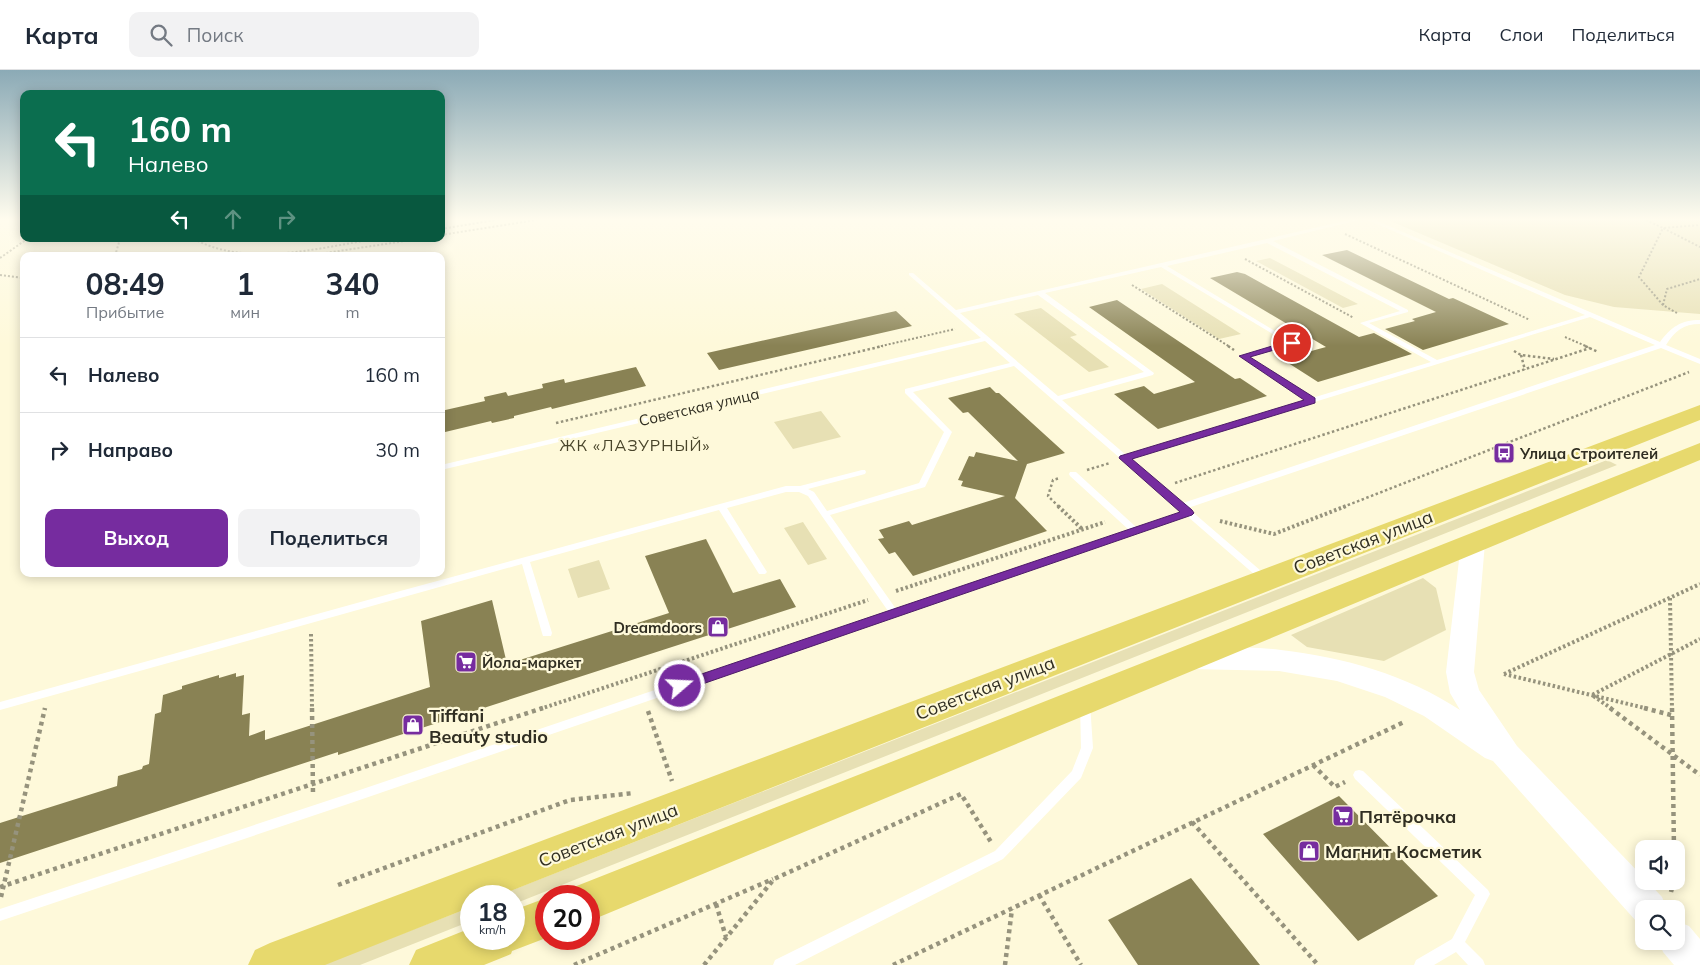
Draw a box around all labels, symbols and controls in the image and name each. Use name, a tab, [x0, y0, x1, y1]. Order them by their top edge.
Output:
search box	[129, 12, 479, 57]
text: Карта	[25, 20, 99, 50]
icon: search	[147, 21, 175, 49]
text: Поиск	[187, 23, 244, 47]
text: Карта	[1419, 23, 1471, 46]
text: Слои	[1499, 23, 1544, 46]
text: Поделиться	[1572, 23, 1675, 46]
text: 160 m	[128, 107, 232, 151]
icon: left	[45, 110, 110, 175]
text: Налево	[128, 150, 208, 178]
icon: left	[166, 205, 194, 233]
icon: ahead	[219, 205, 247, 233]
icon: right	[272, 205, 300, 233]
text: 08:49	[85, 265, 165, 303]
text: 1	[236, 265, 254, 303]
text: 340	[326, 265, 380, 303]
text: Прибытие	[86, 302, 164, 322]
text: мин	[230, 302, 260, 322]
text: m	[346, 302, 360, 322]
pin	[1271, 322, 1313, 364]
icon: arrive	[1278, 329, 1306, 357]
icon: left	[45, 361, 73, 389]
text: Налево	[88, 363, 160, 387]
text: 160 m	[364, 363, 420, 387]
street label: Советская улица	[637, 384, 761, 430]
district label: ЖК «ЛАЗУРНЫЙ»	[560, 435, 710, 455]
icon: right	[45, 436, 73, 464]
text: Направо	[88, 438, 173, 462]
text: 30 m	[376, 438, 420, 462]
bus stop icon: Улица Строителей	[1492, 441, 1516, 465]
place label: Улица Строителей	[1519, 444, 1658, 463]
street label: Советская улица	[1290, 505, 1436, 579]
button: Выход	[45, 509, 228, 567]
button: Поделиться	[238, 509, 420, 567]
shop icon: Dreamdoors	[706, 615, 730, 639]
place label: Dreamdoors	[613, 618, 702, 637]
supermarket icon: Йола-маркет	[454, 650, 478, 674]
street label: Советская улица	[912, 651, 1058, 725]
place label: Йола-маркет	[482, 653, 582, 672]
position arrow	[653, 659, 705, 711]
place label: Tiffani Beauty studio	[429, 704, 548, 748]
shop icon: Tiffani Beauty studio	[401, 713, 425, 737]
street label: Советская улица	[535, 798, 681, 872]
supermarket icon: Пятёрочка	[1331, 804, 1355, 828]
place label: Пятёрочка	[1359, 805, 1456, 828]
shop icon: Магнит Косметик	[1297, 839, 1321, 863]
place label: Магнит Косметик	[1325, 840, 1482, 863]
map controls	[1635, 840, 1685, 950]
button: sound	[1635, 840, 1685, 890]
speed limit sign: 20	[535, 885, 600, 950]
text: 18	[477, 896, 508, 927]
button: search	[1635, 900, 1685, 950]
text: km/h	[479, 922, 506, 937]

